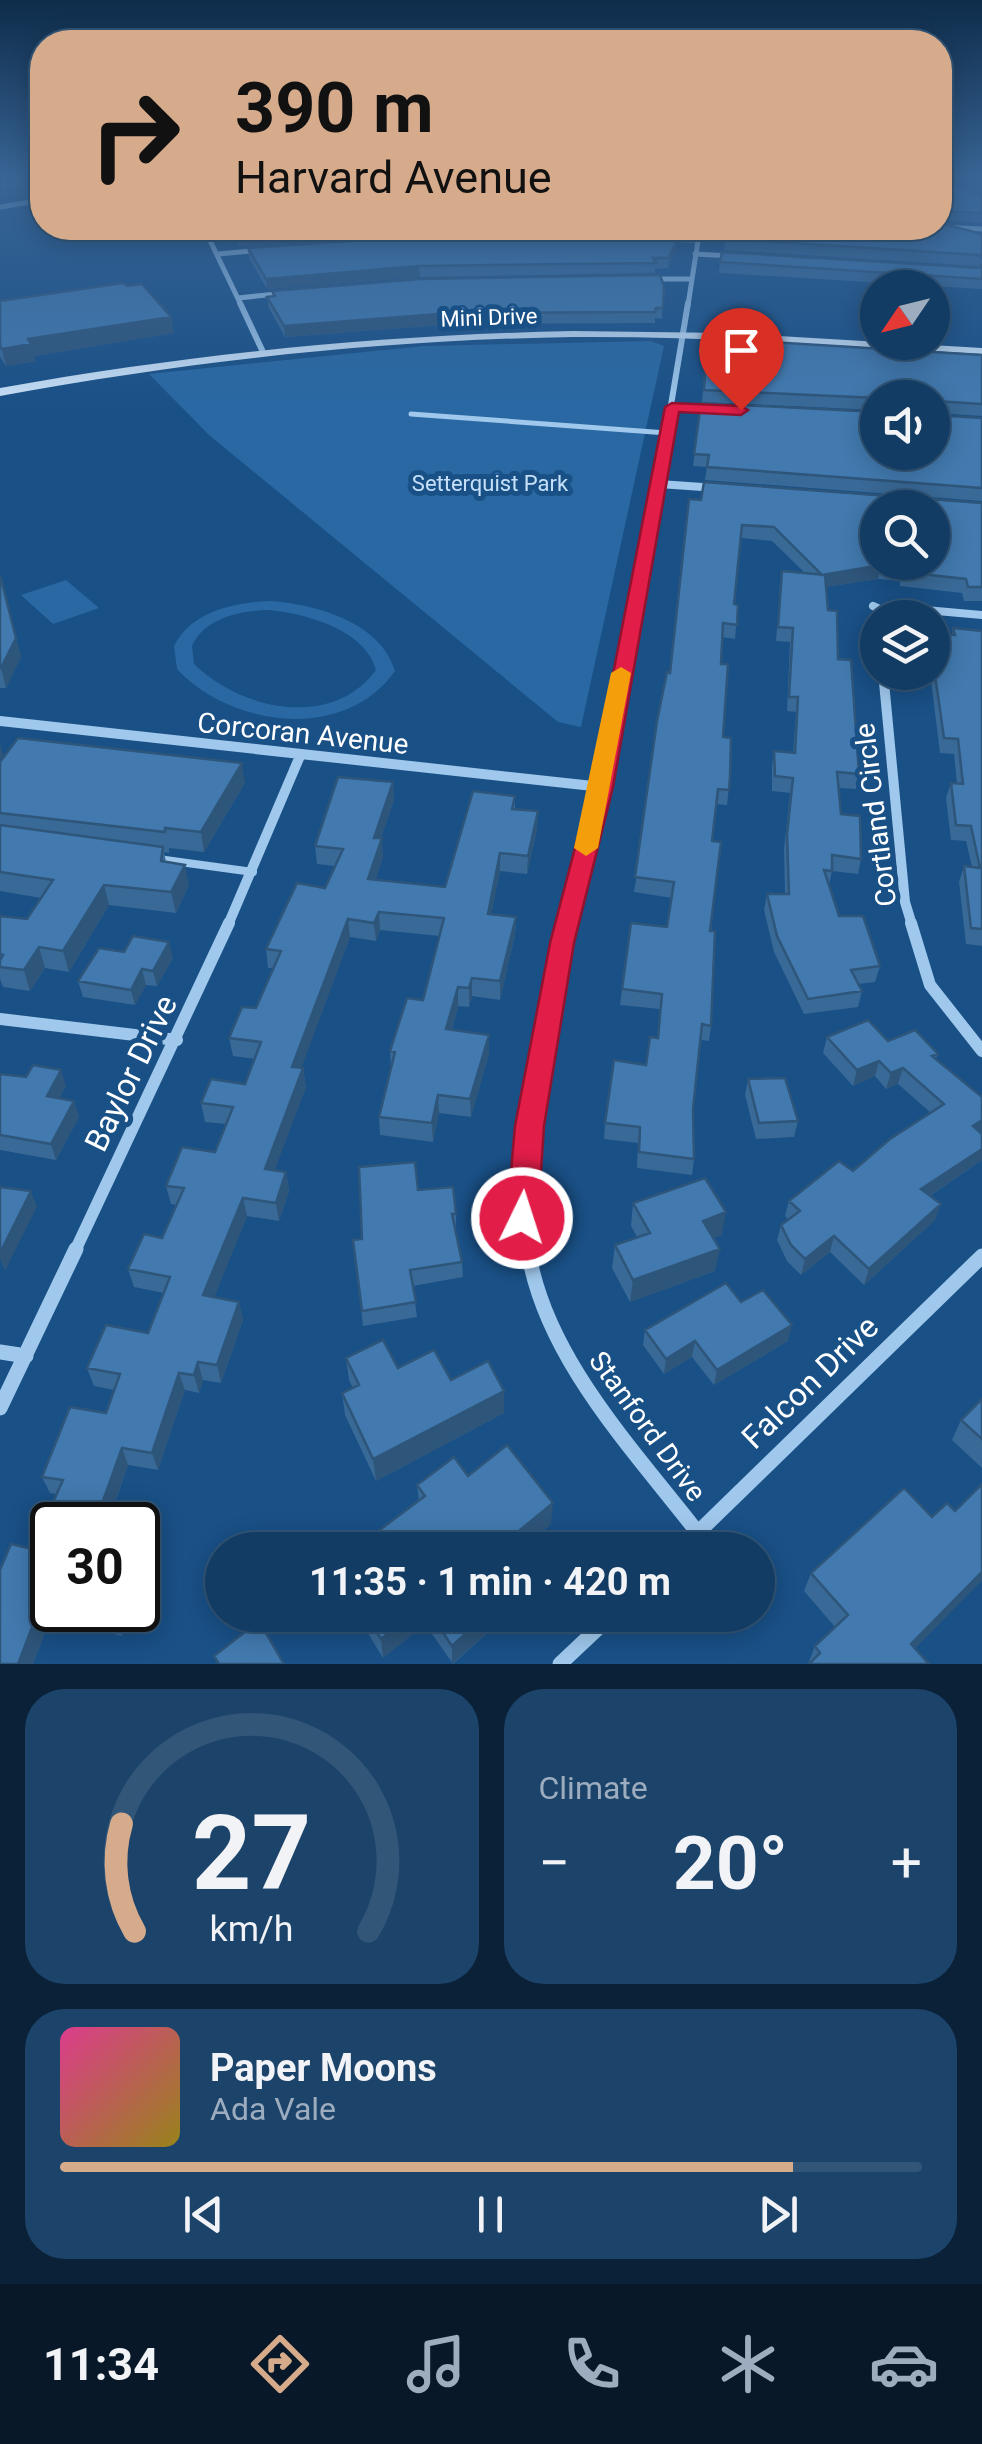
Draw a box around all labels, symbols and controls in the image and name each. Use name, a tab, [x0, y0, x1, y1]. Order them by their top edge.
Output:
text: 390 m	[235, 67, 434, 149]
icon: right	[70, 70, 200, 200]
text: Harvard Avenue	[235, 151, 552, 204]
north arrow	[860, 270, 950, 360]
map controls	[860, 270, 950, 690]
street label: Mini Drive	[440, 303, 538, 332]
pin	[699, 308, 784, 411]
icon: arrive	[714, 323, 769, 378]
button: sound	[860, 380, 950, 470]
park label: Setterquist Park	[412, 471, 569, 496]
button: search	[860, 490, 950, 580]
button: layers	[860, 600, 950, 690]
street label: Corcoran Avenue	[196, 706, 410, 761]
street label: Cortland Circle	[848, 721, 903, 908]
street label: Baylor Drive	[77, 989, 185, 1157]
position arrow	[470, 1166, 574, 1270]
street label: Falcon Drive	[734, 1308, 886, 1456]
street label: Stanford Drive	[582, 1345, 713, 1508]
speed limit sign: 30	[30, 1502, 160, 1632]
text: 11:35 · 1 min · 420 m	[309, 1560, 671, 1604]
text: Climate	[539, 1769, 648, 1807]
text: 27	[192, 1793, 311, 1914]
text: 20°	[673, 1819, 788, 1907]
text: −	[539, 1831, 570, 1895]
text: +	[891, 1831, 922, 1895]
text: km/h	[210, 1908, 294, 1950]
text: Paper Moons	[210, 2046, 437, 2090]
text: Ada Vale	[210, 2090, 336, 2128]
icon: previous	[176, 2187, 231, 2242]
icon: pause	[463, 2187, 518, 2242]
icon: next	[751, 2187, 806, 2242]
icon: directions	[245, 2329, 315, 2399]
icon: music	[401, 2329, 471, 2399]
icon: phone	[557, 2329, 627, 2399]
icon: climate	[713, 2329, 783, 2399]
icon: car	[869, 2329, 939, 2399]
text: 11:34	[43, 2338, 159, 2391]

